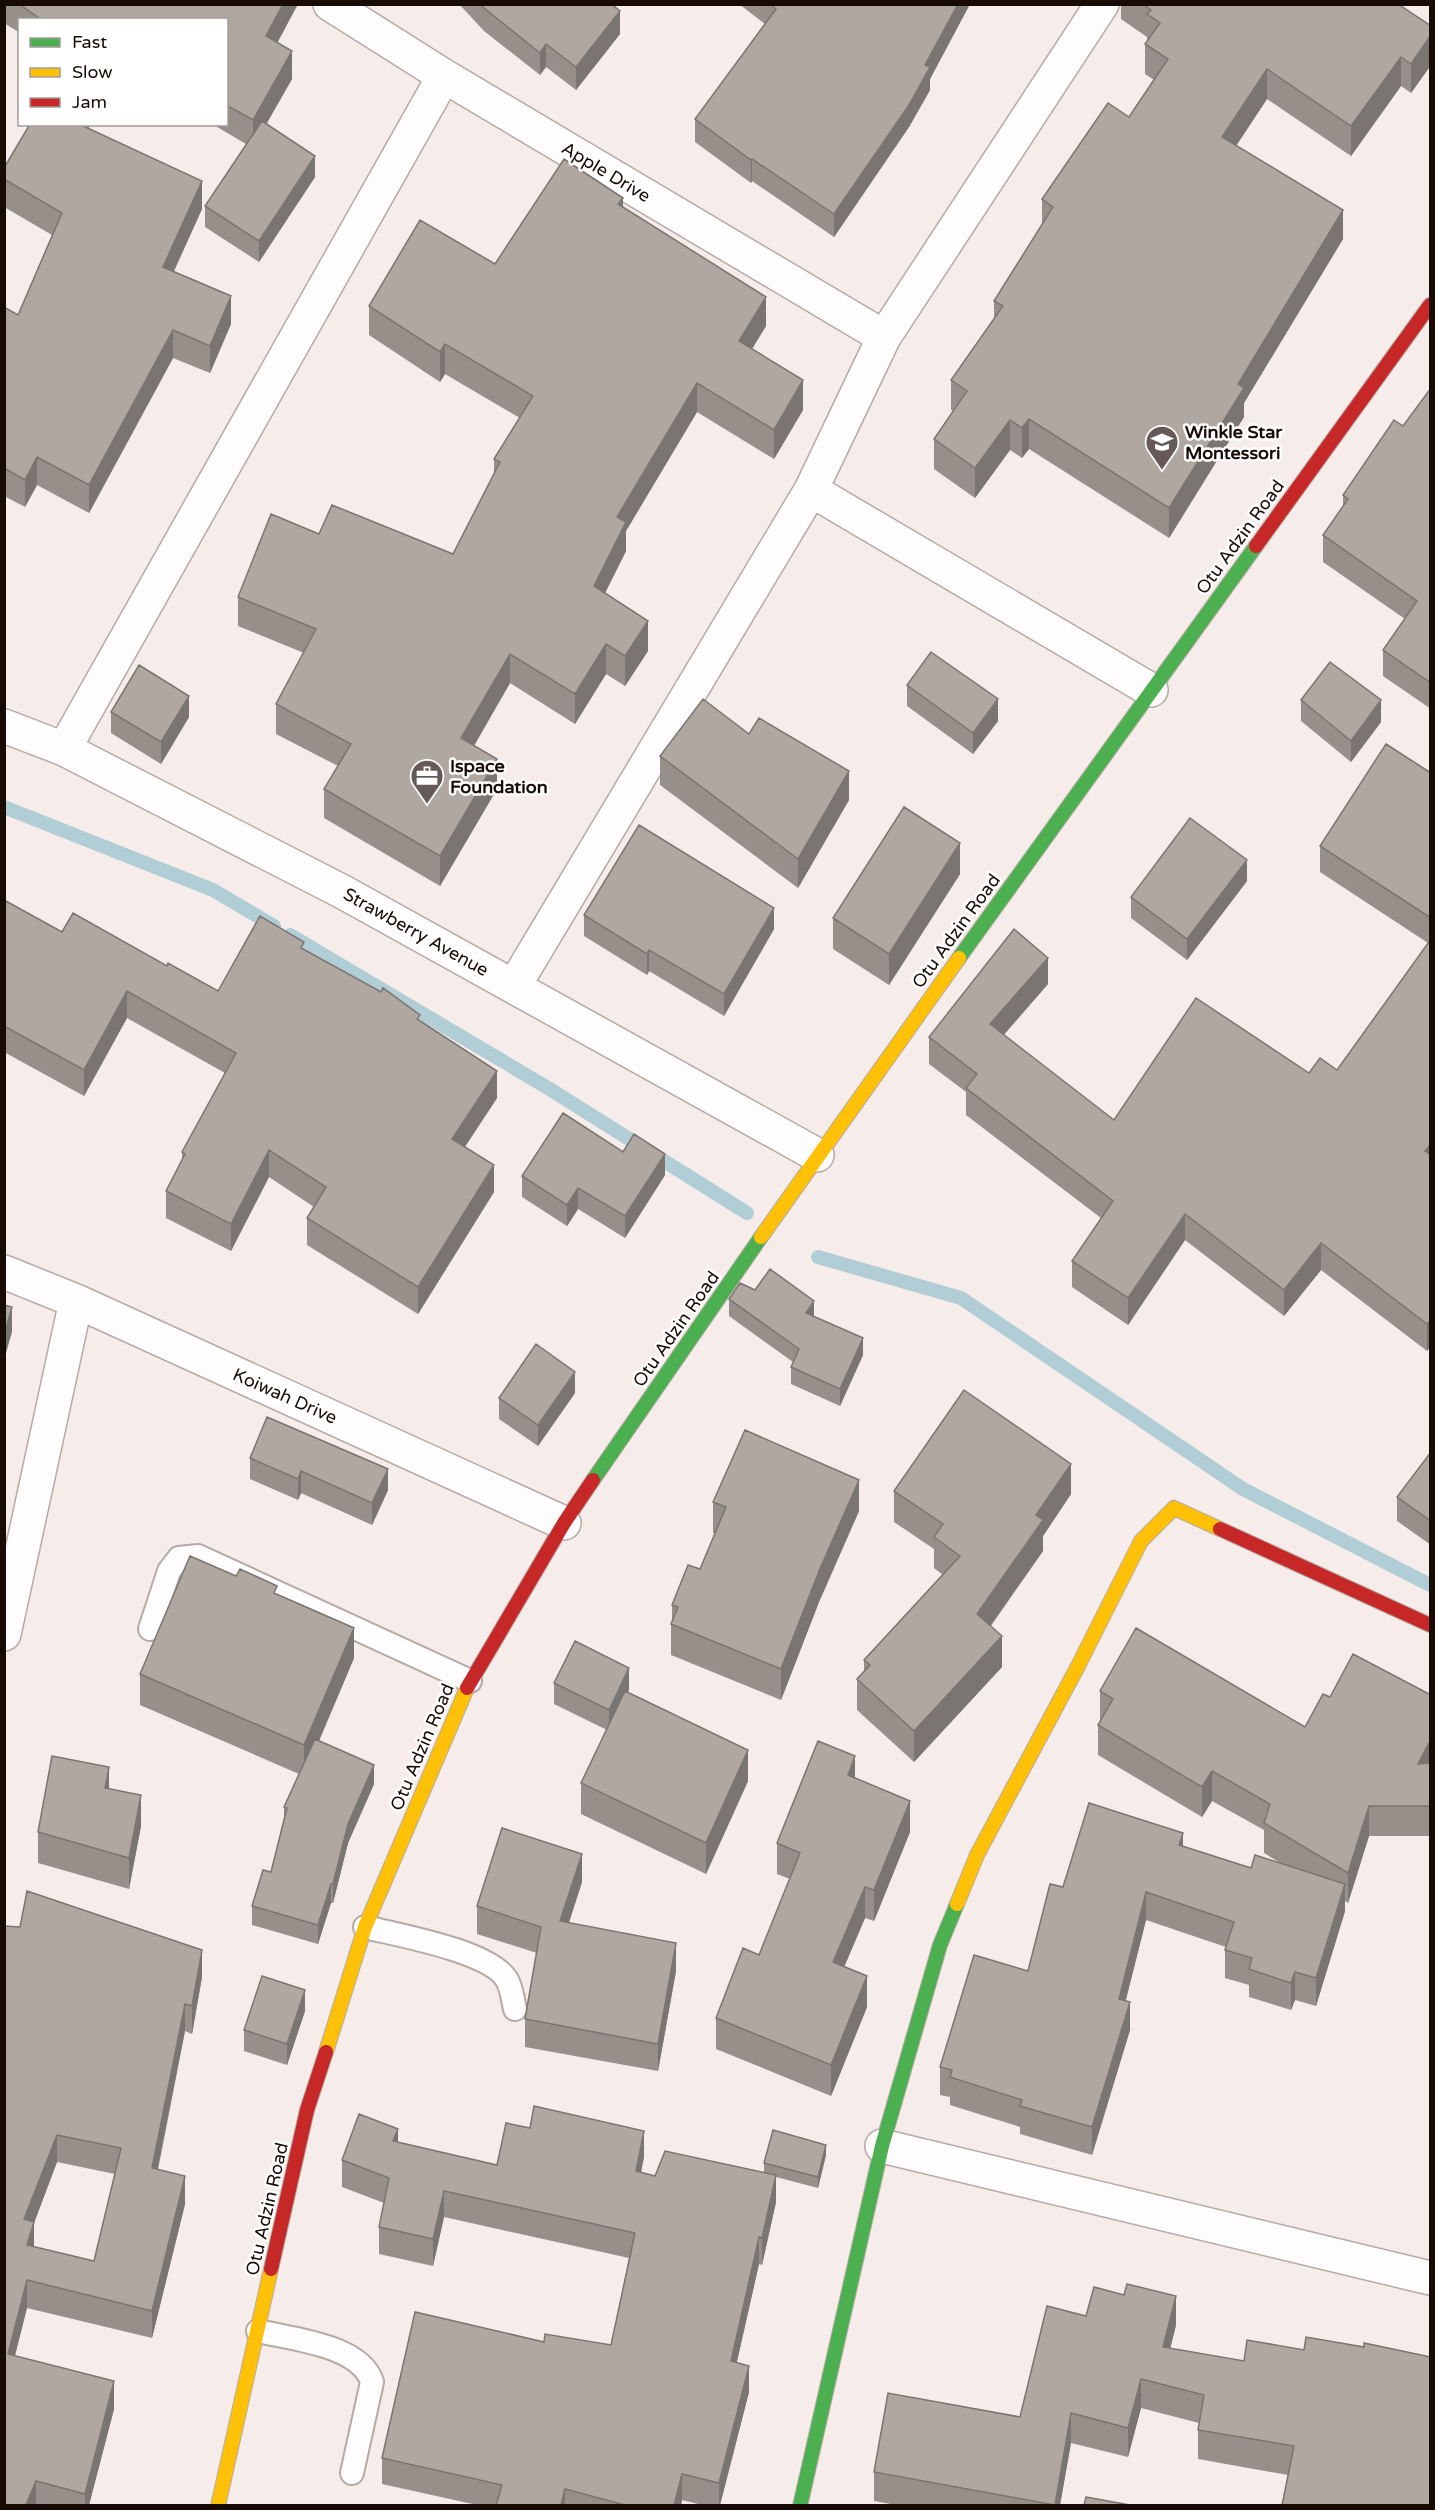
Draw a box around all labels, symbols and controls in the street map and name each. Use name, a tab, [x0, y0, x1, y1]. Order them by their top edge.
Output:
legend	[18, 18, 228, 126]
text: Fast	[72, 31, 107, 53]
text: Slow	[72, 61, 113, 83]
text: Jam	[72, 91, 107, 113]
street label: Apple Drive	[558, 137, 654, 207]
place label: Winkle Star Montessori	[1185, 421, 1283, 464]
school or university icon: Winkle Star Montessori	[1144, 424, 1180, 471]
street label: Otu Adzin Road	[1191, 476, 1289, 598]
place label: Ispace Foundation	[450, 755, 548, 798]
office icon: Ispace Foundation	[409, 758, 445, 805]
street label: Otu Adzin Road	[907, 870, 1005, 992]
street label: Strawberry Avenue	[339, 883, 493, 981]
street label: Otu Adzin Road	[628, 1267, 724, 1391]
street label: Koiwah Drive	[229, 1363, 341, 1429]
street label: Otu Adzin Road	[385, 1680, 459, 1814]
street label: Otu Adzin Road	[241, 2140, 293, 2278]

